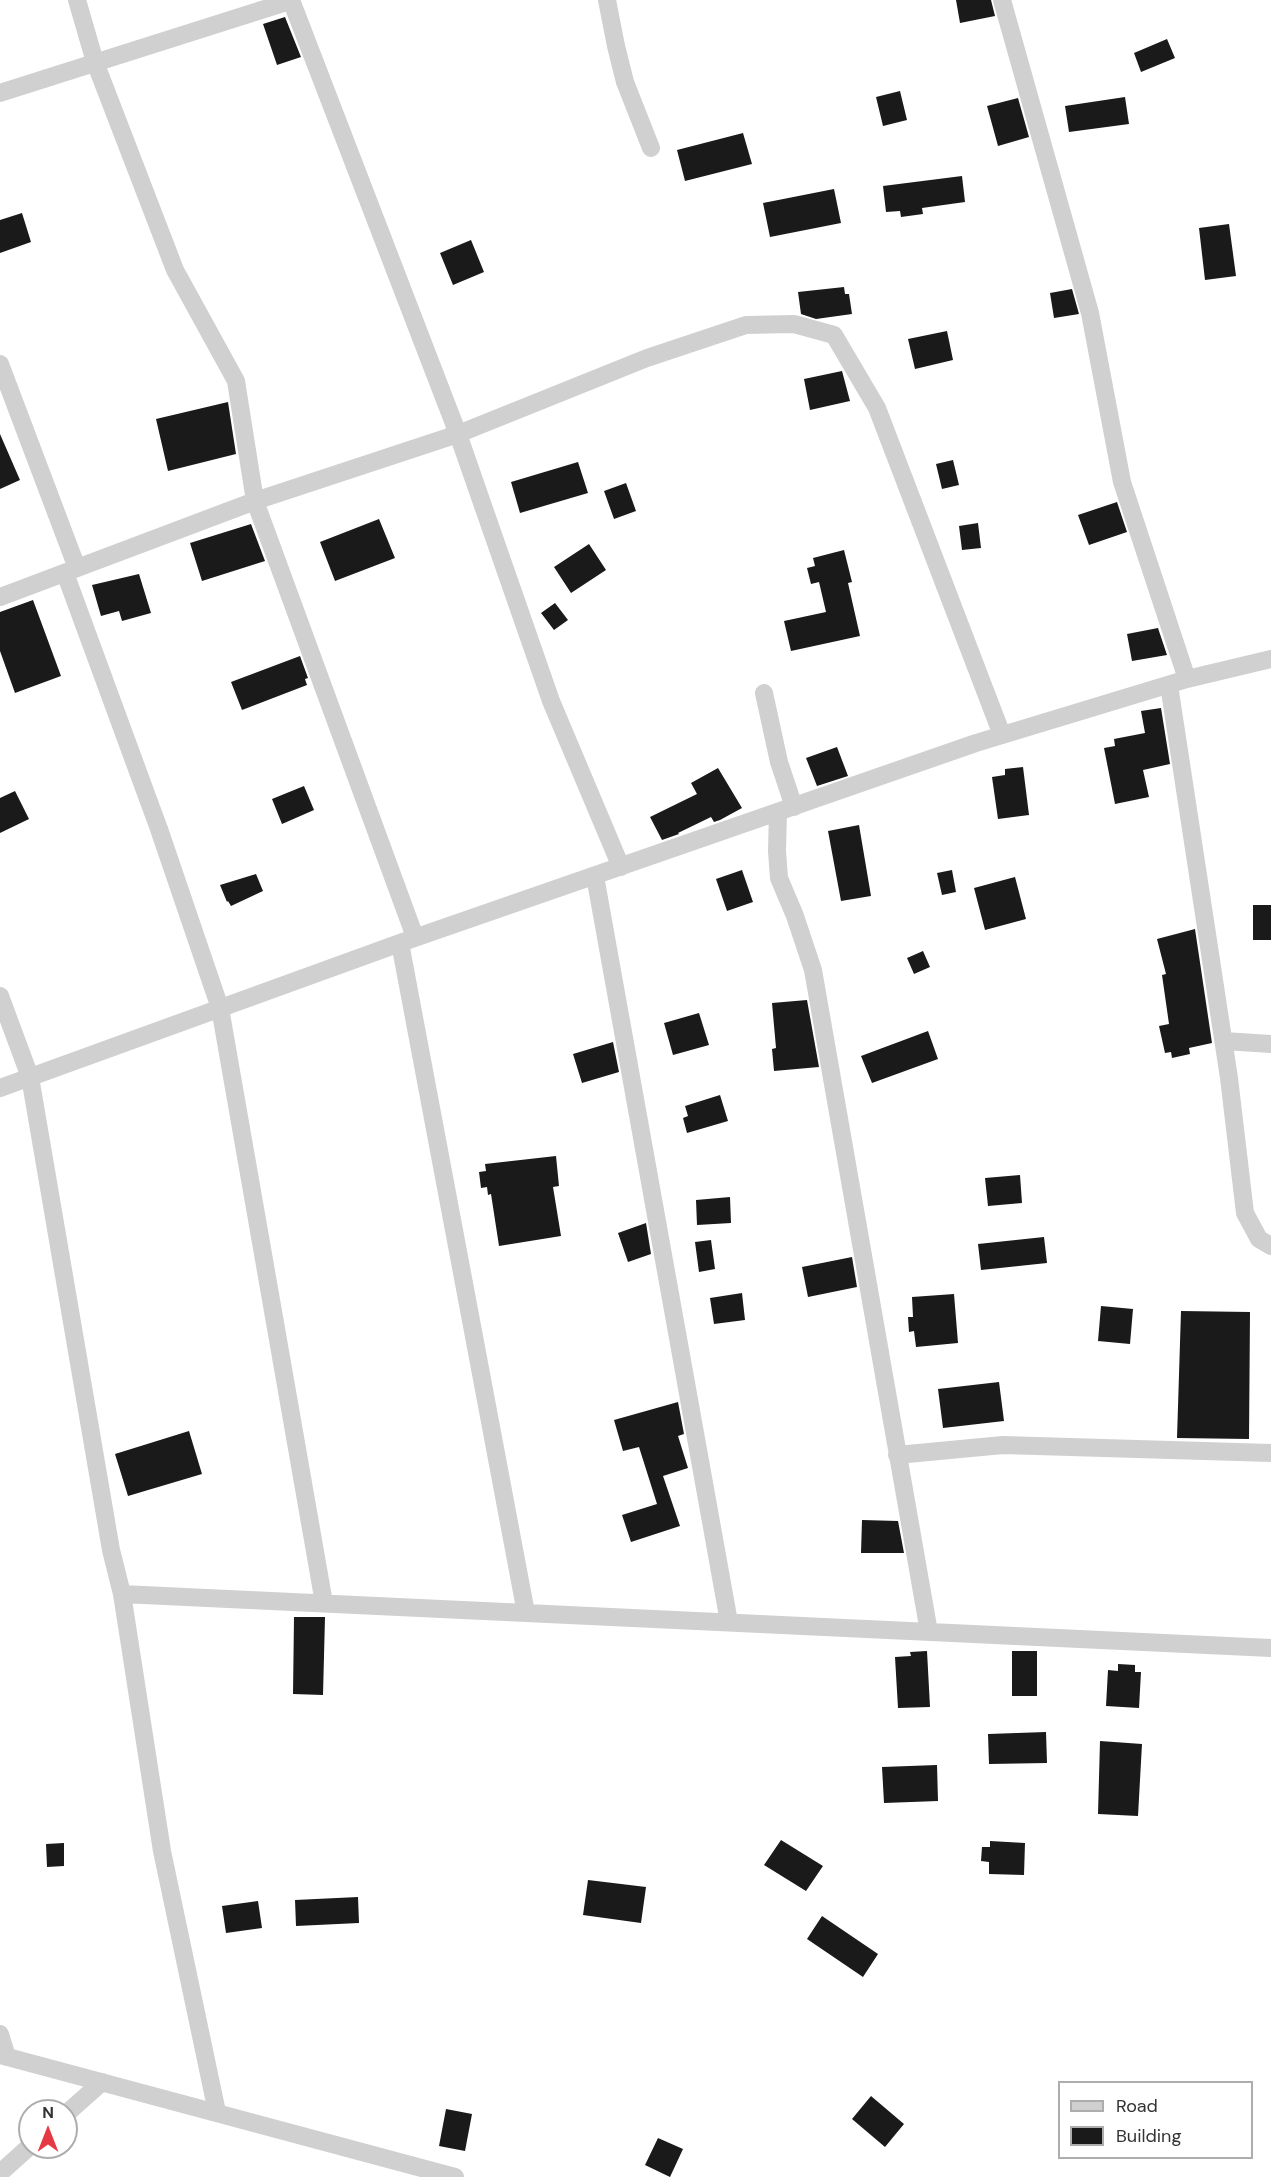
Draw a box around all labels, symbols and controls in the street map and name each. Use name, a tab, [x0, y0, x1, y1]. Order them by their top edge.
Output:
legend	[1058, 2081, 1253, 2159]
text: Road	[1116, 2094, 1158, 2118]
north arrow	[18, 2099, 78, 2159]
text: N	[42, 2102, 54, 2123]
text: Building	[1116, 2124, 1181, 2148]

